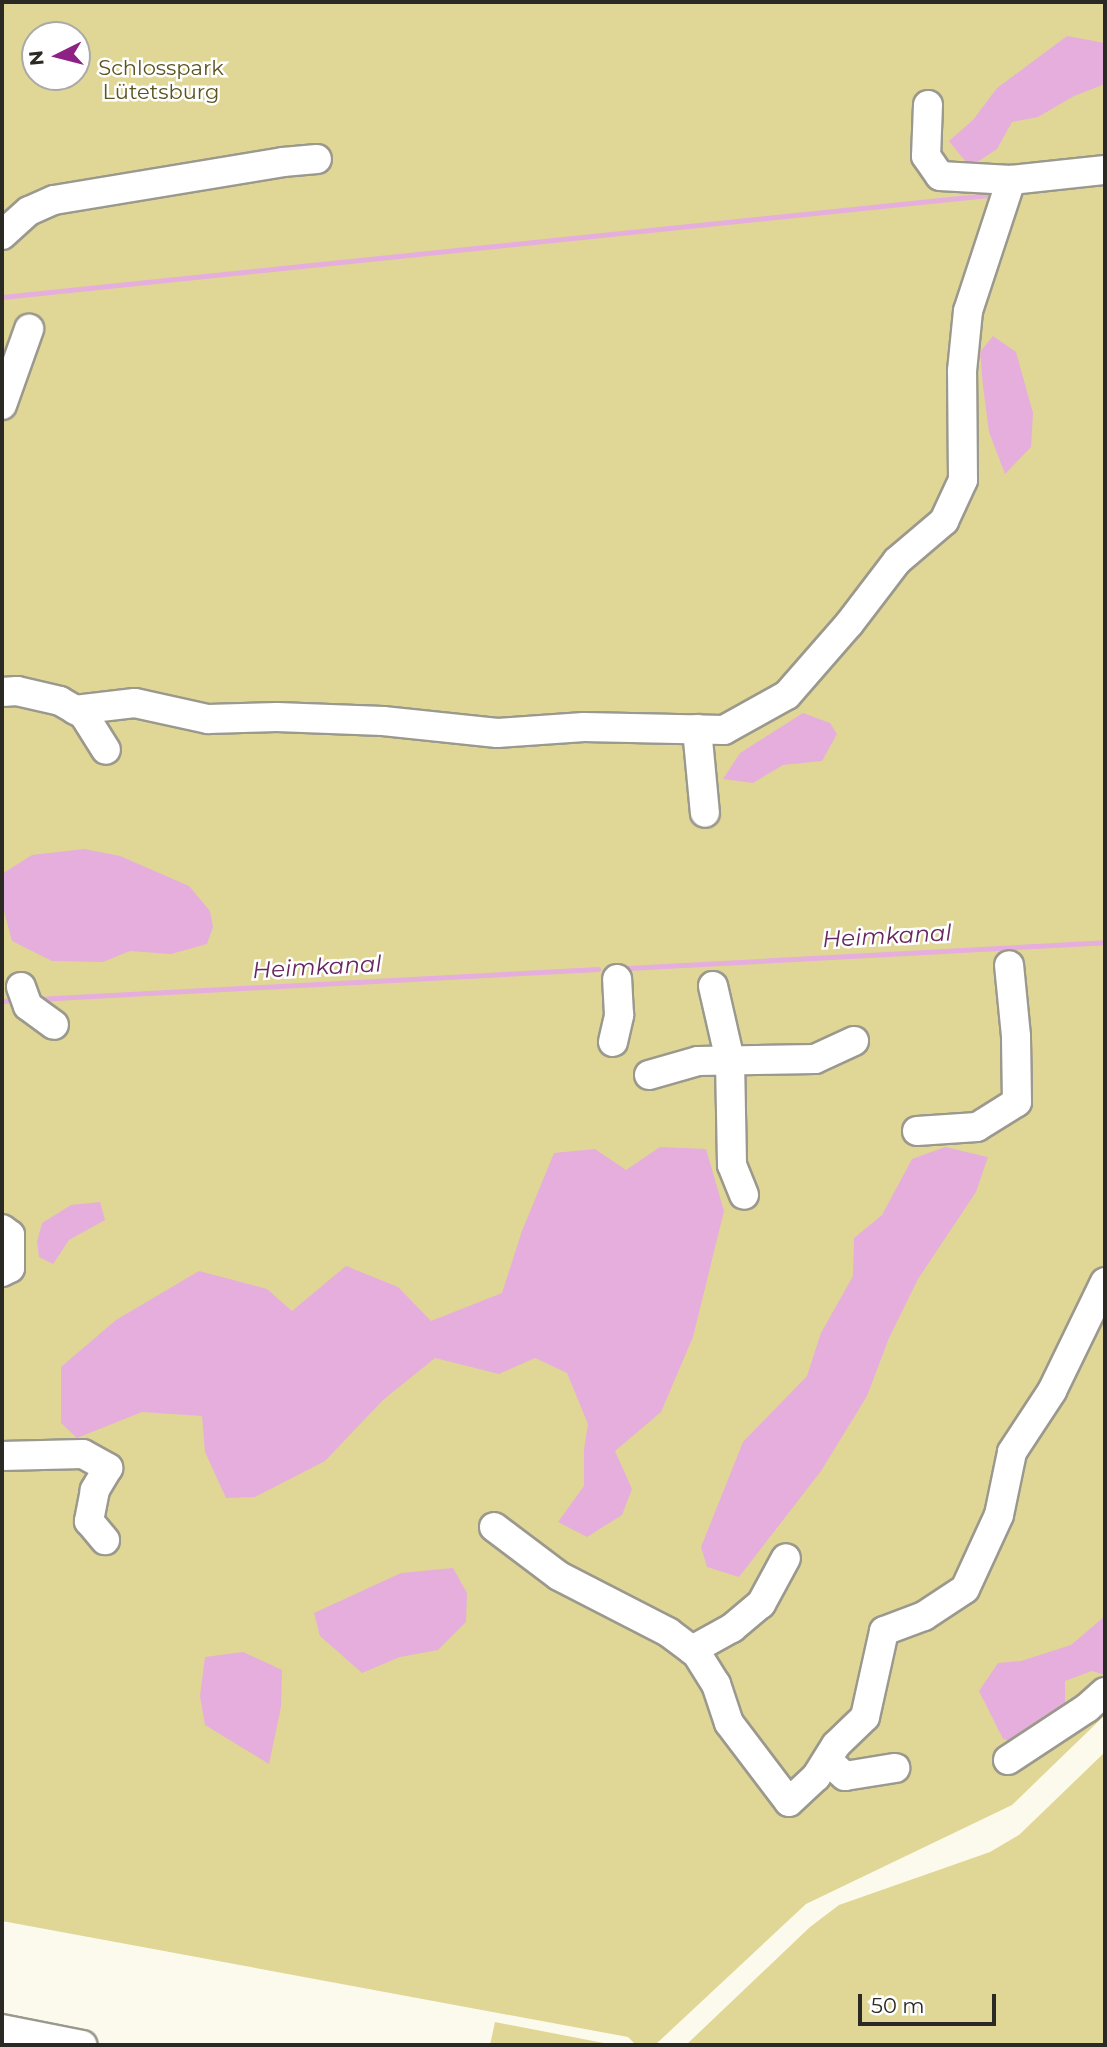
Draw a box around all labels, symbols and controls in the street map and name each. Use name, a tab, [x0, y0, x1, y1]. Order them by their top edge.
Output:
north arrow	[21, 21, 91, 91]
text: N	[24, 49, 49, 67]
park label: Schlosspark Lütetsburg	[98, 55, 224, 105]
water label: Heimkanal	[822, 919, 952, 953]
water label: Heimkanal	[252, 950, 382, 984]
scale bar	[862, 1980, 1000, 2024]
text: 50 m	[871, 1993, 925, 2018]

